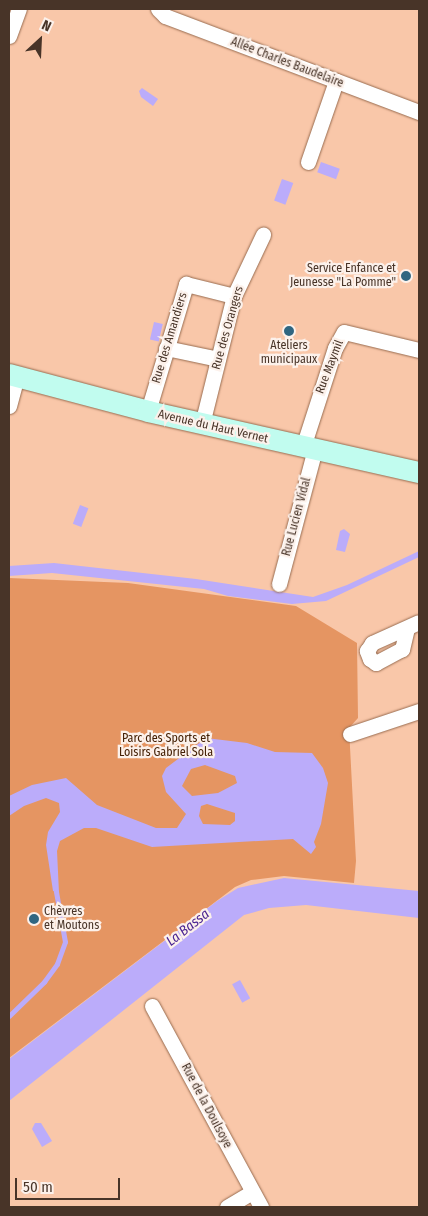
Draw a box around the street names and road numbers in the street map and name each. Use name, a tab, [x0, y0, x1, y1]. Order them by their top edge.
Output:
street label: Allée Charles Baudelaire	[229, 35, 345, 91]
street label: Rue des Orangers	[209, 285, 247, 371]
street label: Rue des Amandiers	[149, 291, 191, 385]
street label: Rue Maymil	[313, 338, 347, 396]
street label: Avenue du Haut Vernet	[156, 407, 270, 447]
street label: Rue Lucien Vidal	[280, 476, 314, 558]
street label: Rue de la Doulsoye	[178, 1061, 234, 1151]

